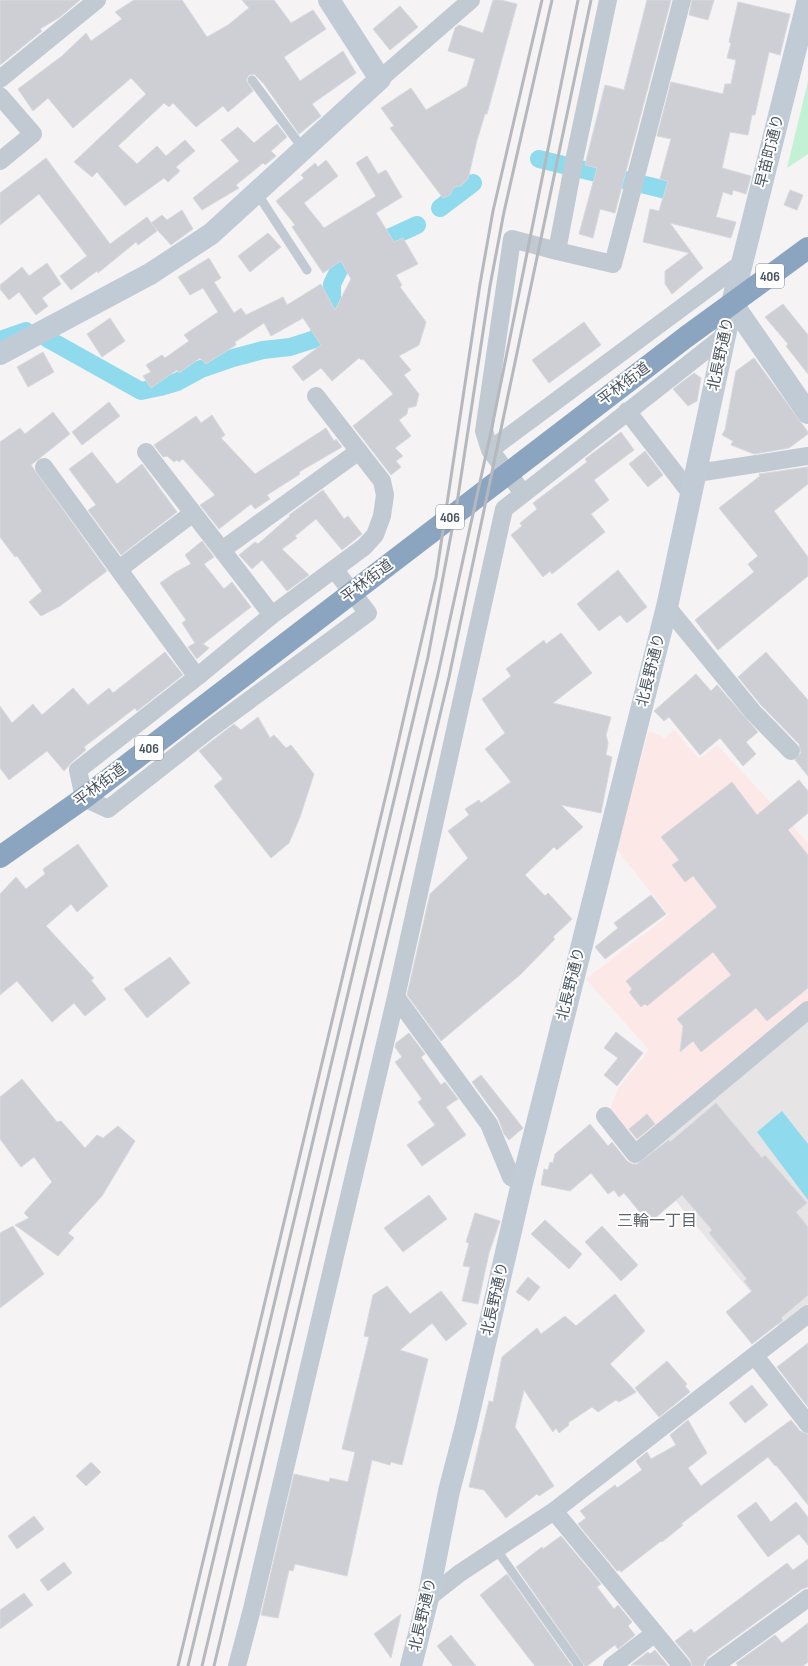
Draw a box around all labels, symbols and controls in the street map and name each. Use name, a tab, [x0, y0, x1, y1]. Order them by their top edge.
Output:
street label: 早苗町通り	[752, 112, 788, 190]
road number: 406	[756, 264, 784, 288]
street label: 北長野通り	[704, 315, 738, 393]
street label: 平林街道	[594, 358, 654, 410]
road number: 406	[436, 505, 464, 529]
street label: 平林街道	[337, 555, 397, 607]
street label: 北長野通り	[633, 631, 669, 709]
road number: 406	[135, 736, 163, 760]
street label: 平林街道	[70, 759, 130, 811]
street label: 北長野通り	[553, 945, 589, 1023]
district label: 三輪一丁目	[617, 1212, 697, 1231]
street label: 北長野通り	[477, 1260, 513, 1338]
street label: 北長野通り	[405, 1576, 441, 1654]

